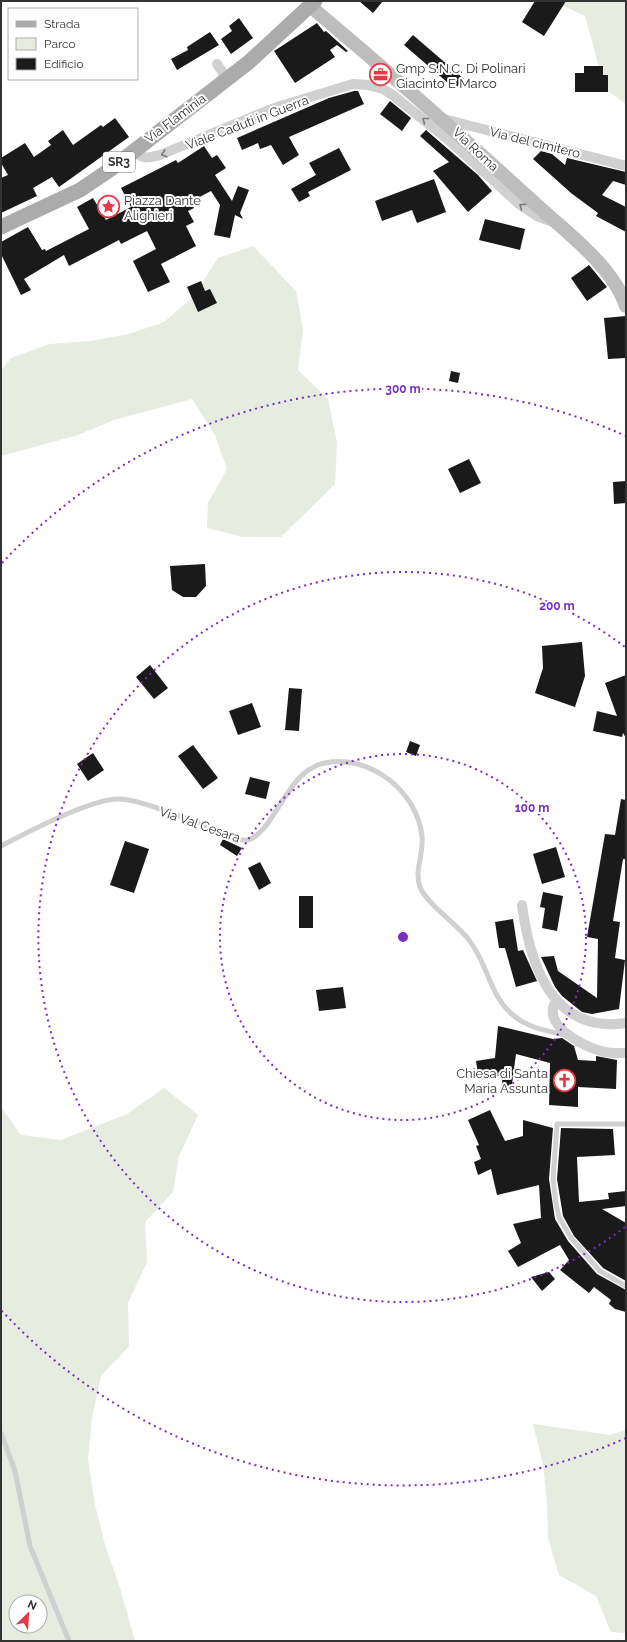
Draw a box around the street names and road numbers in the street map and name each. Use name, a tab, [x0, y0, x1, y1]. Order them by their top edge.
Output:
street label: Via Flaminia	[142, 91, 209, 146]
street label: Viale Caduti in Guerra	[184, 92, 311, 153]
street label: Via Roma	[450, 124, 502, 174]
street label: Via del cimitero	[488, 124, 582, 161]
road number: SR3	[103, 152, 135, 172]
street label: Via Val Cesara	[157, 804, 242, 845]

